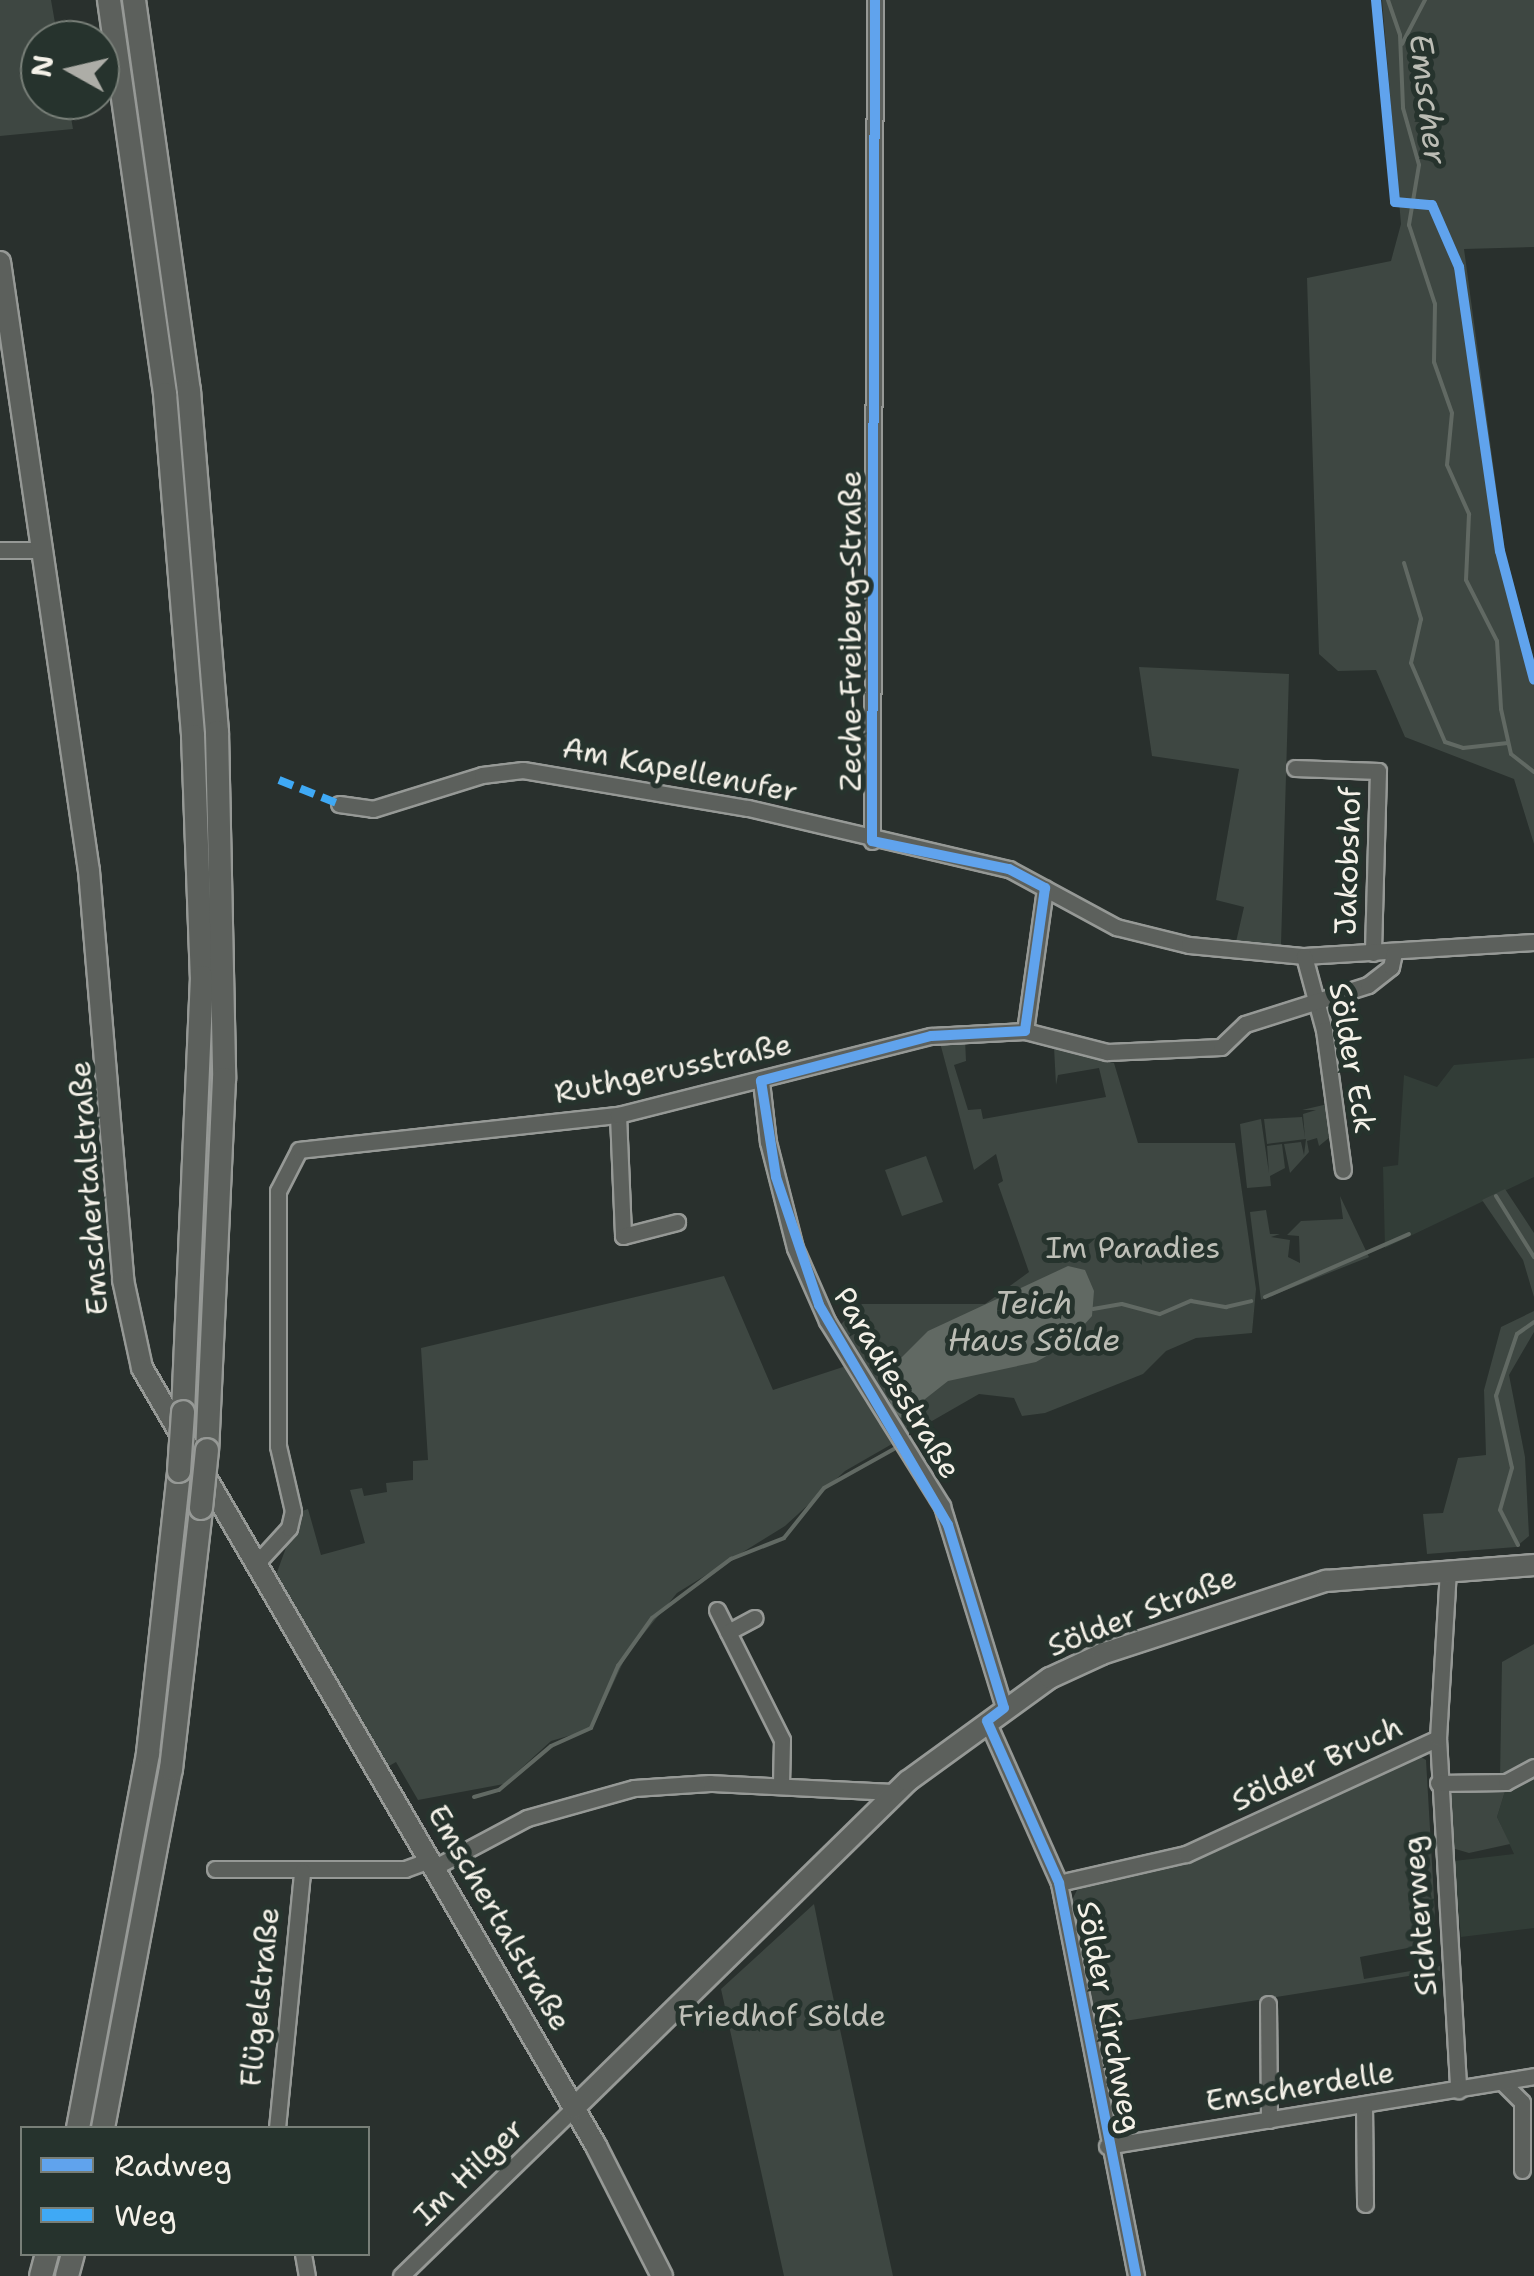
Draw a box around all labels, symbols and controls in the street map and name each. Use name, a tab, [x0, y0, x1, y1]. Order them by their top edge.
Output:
north arrow	[20, 20, 120, 120]
water label: Emscher	[1401, 32, 1455, 166]
text: N	[22, 52, 63, 80]
street label: Zeche-Freiberg-Straße	[833, 471, 869, 791]
street label: Am Kapellenufer	[559, 730, 801, 810]
street label: Jakobshof	[1327, 786, 1369, 936]
street label: Sölder Eck	[1321, 980, 1383, 1136]
street label: Ruthgerusstraße	[551, 1026, 795, 1112]
street label: Emschertalstraße	[62, 1060, 116, 1316]
park label: Im Paradies	[1046, 1230, 1220, 1266]
street label: Paradiesstraße	[826, 1281, 968, 1485]
water label: Teich Haus Sölde	[947, 1285, 1121, 1360]
street label: Sölder Straße	[1042, 1559, 1242, 1665]
street label: Sölder Bruch	[1226, 1709, 1408, 1819]
street label: Emschertalstraße	[420, 1799, 578, 2037]
street label: Sichterweg	[1395, 1834, 1445, 1998]
street label: Sölder Kirchweg	[1069, 1898, 1149, 2136]
street label: Flügelstraße	[233, 1905, 287, 2089]
park label: Friedhof Sölde	[678, 1998, 886, 2034]
street label: Emscherdelle	[1203, 2054, 1397, 2120]
street label: Im Hilger	[406, 2111, 532, 2233]
legend	[20, 2126, 370, 2256]
text: Radweg	[114, 2145, 232, 2186]
text: Weg	[114, 2195, 177, 2236]

